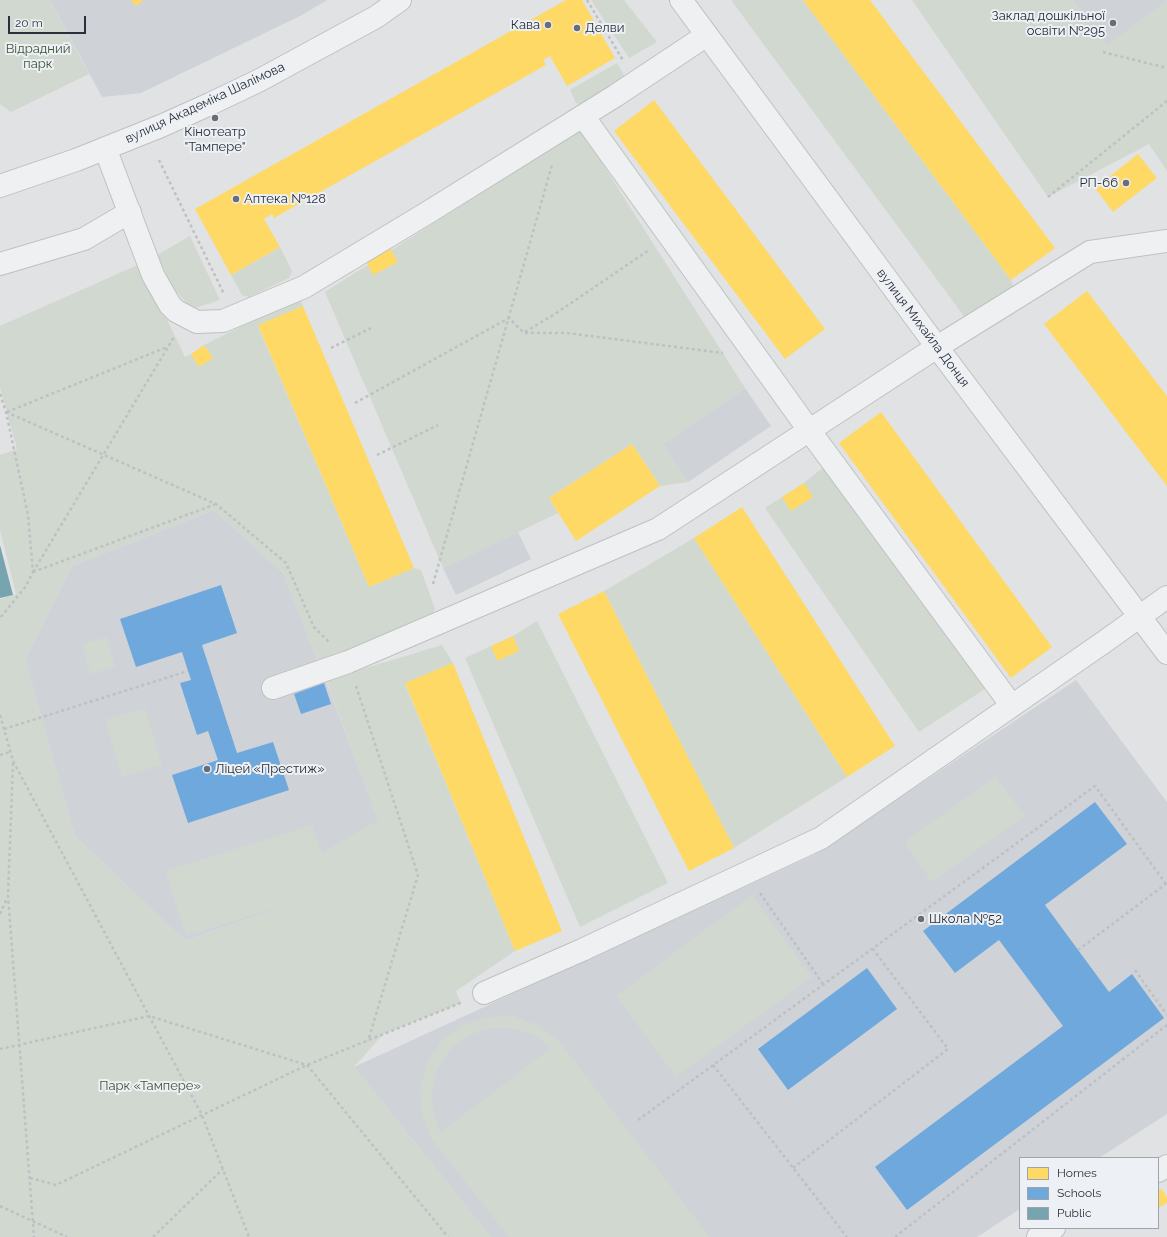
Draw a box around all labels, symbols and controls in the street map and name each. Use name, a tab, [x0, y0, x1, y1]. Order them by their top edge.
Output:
scale bar	[10, 8, 88, 34]
place label: Заклад дошкільної освіти №295	[992, 8, 1105, 39]
text: 20 m	[15, 16, 43, 30]
place label: Кава	[511, 17, 540, 33]
marker: Заклад дошкільної освіти №295	[1108, 18, 1118, 28]
marker: Кава	[543, 20, 553, 30]
place label: Делви	[585, 20, 624, 36]
marker: Делви	[572, 23, 582, 33]
park label: Відрадний парк	[6, 41, 70, 72]
street label: вулиця Академіка Шалімова	[123, 59, 287, 147]
marker: Кінотеатр "Тампере"	[210, 113, 220, 123]
place label: Кінотеатр "Тампере"	[184, 124, 246, 155]
place label: РП-66	[1079, 175, 1118, 191]
marker: РП-66	[1121, 178, 1131, 188]
place label: Аптека №128	[244, 191, 326, 207]
marker: Аптека №128	[231, 194, 241, 204]
street label: вулиця Михайла Донця	[873, 266, 973, 390]
place label: Ліцей «Престиж»	[215, 761, 325, 777]
marker: Ліцей «Престиж»	[202, 764, 212, 774]
place label: Школа №52	[929, 911, 1002, 927]
marker: Школа №52	[916, 914, 926, 924]
park label: Парк «Тампере»	[99, 1078, 201, 1094]
legend	[1019, 1157, 1159, 1229]
text: Homes	[1057, 1166, 1097, 1180]
text: Schools	[1057, 1186, 1101, 1200]
text: Public	[1057, 1206, 1091, 1220]

